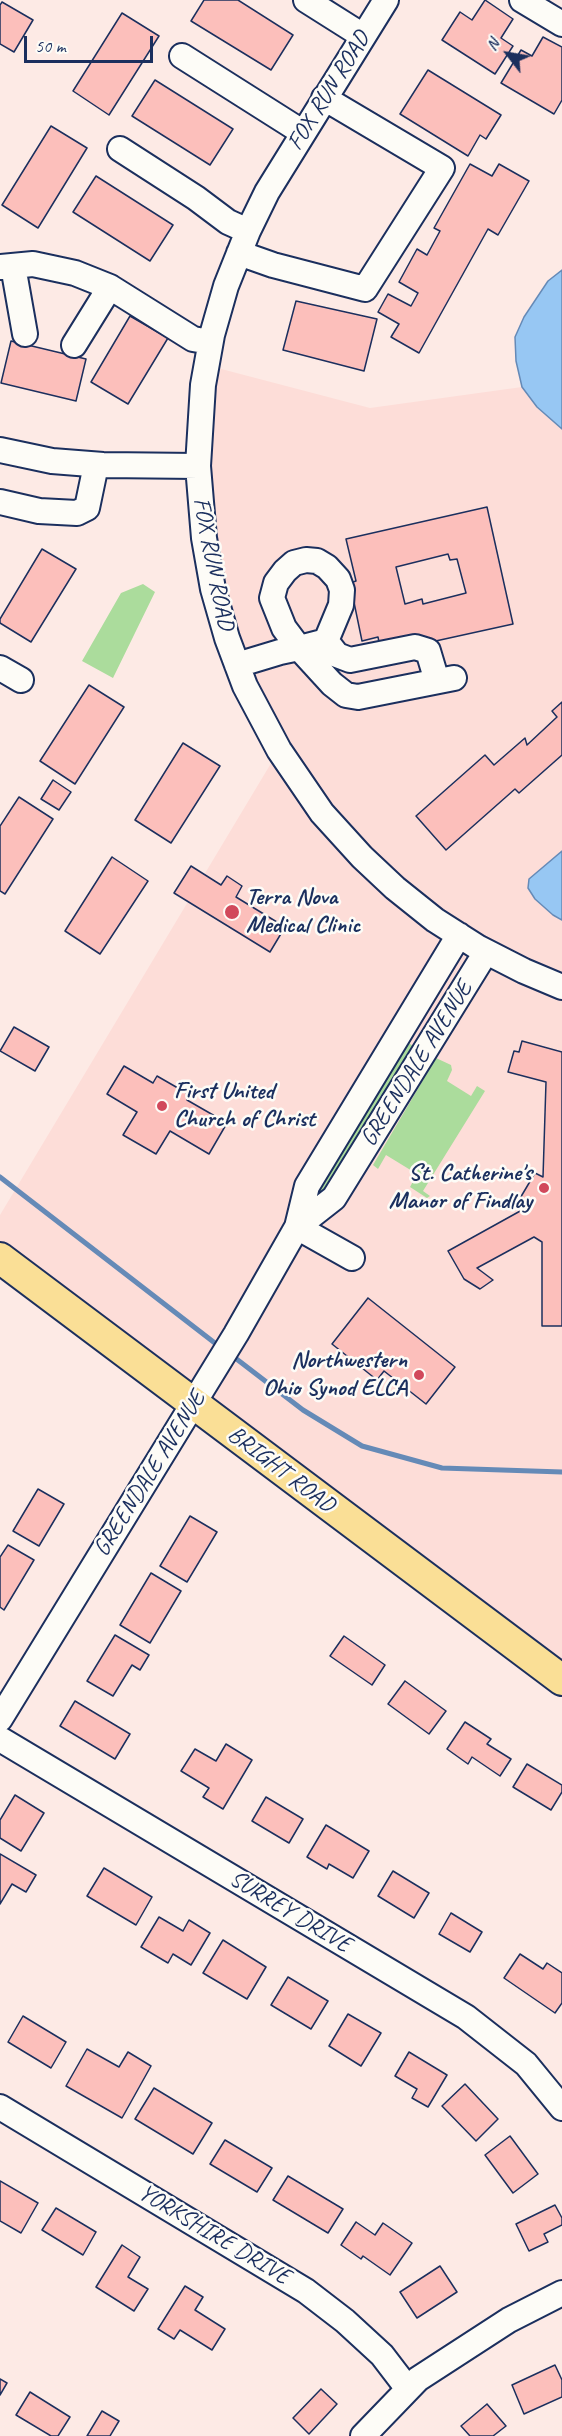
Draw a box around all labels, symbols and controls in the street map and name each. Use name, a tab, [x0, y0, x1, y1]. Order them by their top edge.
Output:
scale bar	[27, 24, 156, 62]
north arrow	[478, 24, 538, 84]
street label: FOX RUN ROAD	[281, 26, 377, 156]
text: 50 m	[35, 35, 66, 57]
text: N	[481, 35, 504, 54]
street label: FOX RUN ROAD	[186, 495, 240, 633]
place label: Terra Nova Medical Clinic	[246, 884, 360, 940]
marker: Terra Nova Medical Clinic	[223, 903, 241, 921]
street label: GREENDALE AVENUE	[355, 976, 479, 1152]
place label: First United Church of Christ	[174, 1078, 315, 1134]
marker: First United Church of Christ	[155, 1099, 169, 1113]
place label: St. Catherine's Manor of Findlay	[389, 1160, 532, 1216]
marker: St. Catherine's Manor of Findlay	[537, 1181, 551, 1195]
place label: Northwestern Ohio Synod ELCA	[263, 1347, 407, 1403]
marker: Northwestern Ohio Synod ELCA	[412, 1368, 426, 1382]
street label: GREENDALE AVENUE	[88, 1386, 212, 1562]
street label: BRIGHT ROAD	[222, 1420, 340, 1520]
street label: SURREY DRIVE	[224, 1864, 356, 1960]
street label: YORKSHIRE DRIVE	[133, 2178, 295, 2292]

